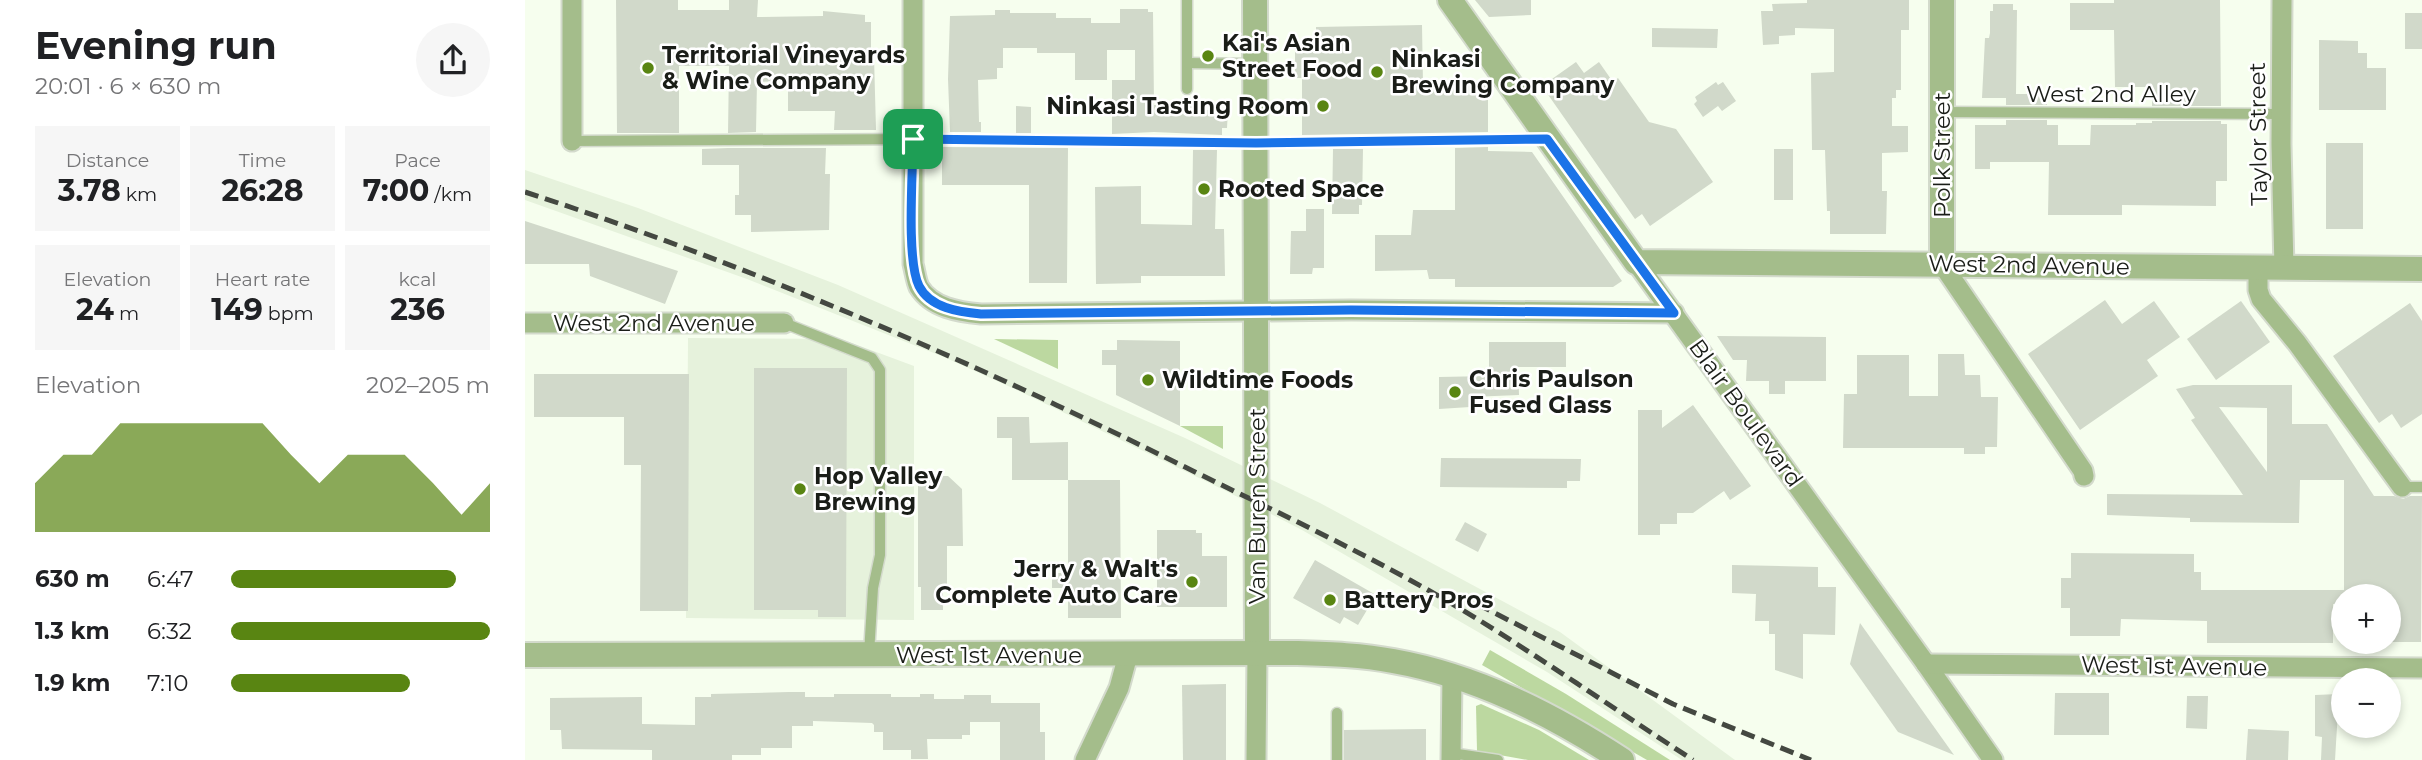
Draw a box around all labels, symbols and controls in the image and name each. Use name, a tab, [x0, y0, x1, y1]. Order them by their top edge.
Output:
text: Evening run	[35, 22, 277, 69]
button: share	[416, 23, 490, 97]
place label: Kai's Asian Street Food	[1222, 29, 1362, 83]
place label: Territorial Vineyards & Wine Company	[662, 41, 905, 95]
place label: Ninkasi Brewing Company	[1391, 45, 1615, 99]
marker: Kai's Asian Street Food	[1200, 48, 1216, 64]
marker: Territorial Vineyards & Wine Company	[640, 60, 656, 76]
street label: Taylor Street	[2243, 62, 2273, 206]
marker: Ninkasi Brewing Company	[1369, 64, 1385, 80]
text: 20:01 · 6 × 630 m	[35, 72, 221, 100]
street label: West 2nd Alley	[2026, 80, 2197, 108]
place label: Ninkasi Tasting Room	[1046, 92, 1309, 120]
street label: Polk Street	[1928, 92, 1956, 218]
marker: Ninkasi Tasting Room	[1315, 98, 1331, 114]
pin	[883, 109, 943, 169]
icon: arrive	[894, 120, 932, 158]
text: Distance	[66, 149, 149, 172]
text: Time	[239, 149, 286, 172]
text: Pace	[394, 149, 441, 172]
text: 3.78	[58, 172, 121, 209]
text: 26:28	[221, 172, 304, 209]
text: 7:00	[363, 172, 429, 209]
place label: Rooted Space	[1218, 175, 1384, 203]
marker: Rooted Space	[1196, 181, 1212, 197]
text: km	[121, 183, 157, 206]
text: /km	[429, 183, 472, 206]
street label: West 2nd Avenue	[1928, 249, 2130, 281]
text: Elevation	[64, 268, 151, 291]
text: Heart rate	[215, 268, 310, 291]
text: kcal	[399, 268, 436, 291]
text: 24	[76, 291, 114, 328]
text: 149	[211, 291, 263, 328]
text: 236	[390, 291, 445, 328]
text: m	[114, 302, 139, 325]
text: bpm	[263, 302, 314, 325]
street label: West 2nd Avenue	[553, 309, 755, 337]
street label: Blair Boulevard	[1683, 334, 1809, 492]
place label: Chris Paulson Fused Glass	[1469, 365, 1634, 419]
place label: Wildtime Foods	[1162, 366, 1353, 394]
text: Elevation	[35, 371, 141, 399]
text: 202–205 m	[366, 371, 490, 399]
marker: Wildtime Foods	[1140, 372, 1156, 388]
marker: Chris Paulson Fused Glass	[1447, 384, 1463, 400]
street label: Van Buren Street	[1243, 408, 1271, 604]
place label: Hop Valley Brewing	[814, 462, 942, 516]
marker: Hop Valley Brewing	[792, 481, 808, 497]
place label: Jerry & Walt's Complete Auto Care	[935, 555, 1178, 609]
text: 630 m	[35, 565, 110, 593]
text: 6:47	[147, 565, 194, 593]
marker: Jerry & Walt's Complete Auto Care	[1184, 574, 1200, 590]
map controls	[2331, 584, 2401, 738]
button: +	[2331, 584, 2401, 654]
place label: Battery Pros	[1344, 586, 1493, 614]
marker: Battery Pros	[1322, 592, 1338, 608]
text: 1.3 km	[35, 617, 110, 645]
text: 6:32	[147, 617, 192, 645]
street label: West 1st Avenue	[896, 641, 1082, 669]
street label: West 1st Avenue	[2081, 650, 2267, 682]
button: −	[2331, 668, 2401, 738]
text: 1.9 km	[35, 669, 110, 697]
text: 7:10	[147, 669, 189, 697]

